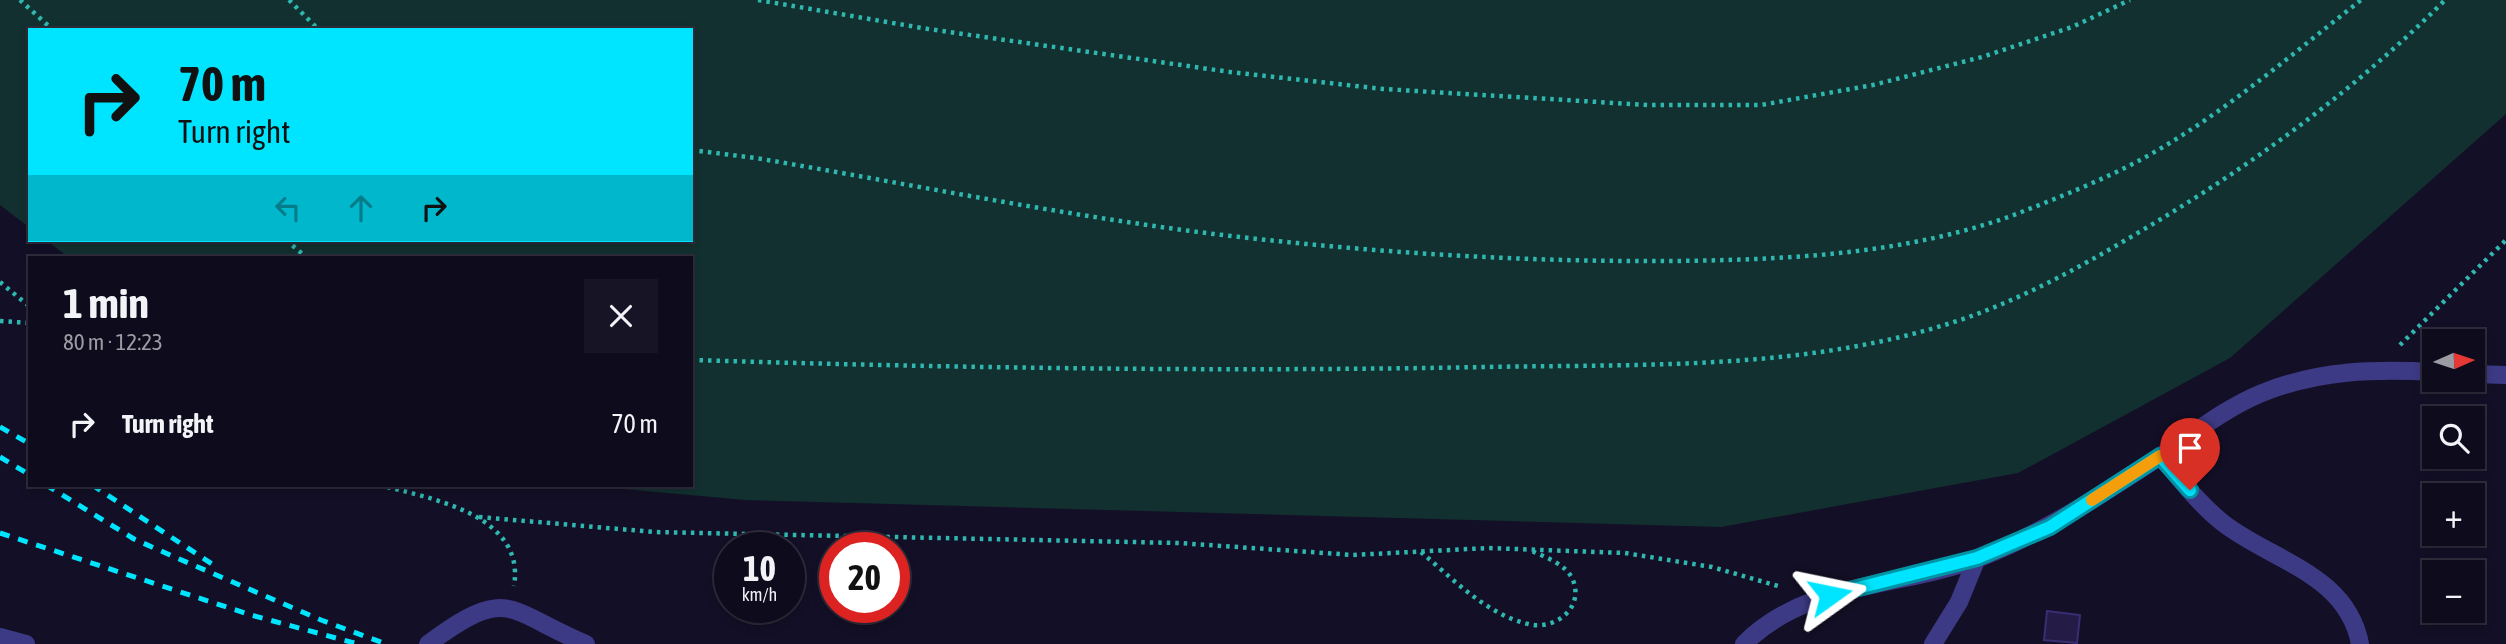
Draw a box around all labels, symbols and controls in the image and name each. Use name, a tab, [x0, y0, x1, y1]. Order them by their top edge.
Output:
text: 70 m	[178, 55, 266, 111]
icon: right	[63, 56, 154, 147]
text: Turn right	[178, 113, 291, 150]
icon: left	[269, 189, 307, 227]
icon: ahead	[342, 189, 380, 227]
icon: right	[415, 189, 453, 227]
text: 1 min	[63, 279, 149, 327]
button: close	[584, 279, 658, 353]
text: 80 m · 12:23	[63, 329, 163, 355]
north arrow	[2422, 329, 2485, 392]
map controls	[2422, 329, 2485, 623]
icon: right	[63, 405, 101, 443]
button: search	[2422, 406, 2485, 469]
text: Turn right	[122, 409, 213, 439]
text: 70 m	[611, 409, 658, 439]
pin	[2160, 418, 2220, 490]
icon: arrive	[2171, 429, 2209, 467]
button: +	[2422, 483, 2485, 546]
speed limit sign: 20	[819, 532, 910, 623]
text: 10	[743, 548, 776, 588]
position arrow	[1793, 558, 1867, 632]
button: −	[2422, 560, 2485, 623]
text: km/h	[742, 584, 777, 605]

